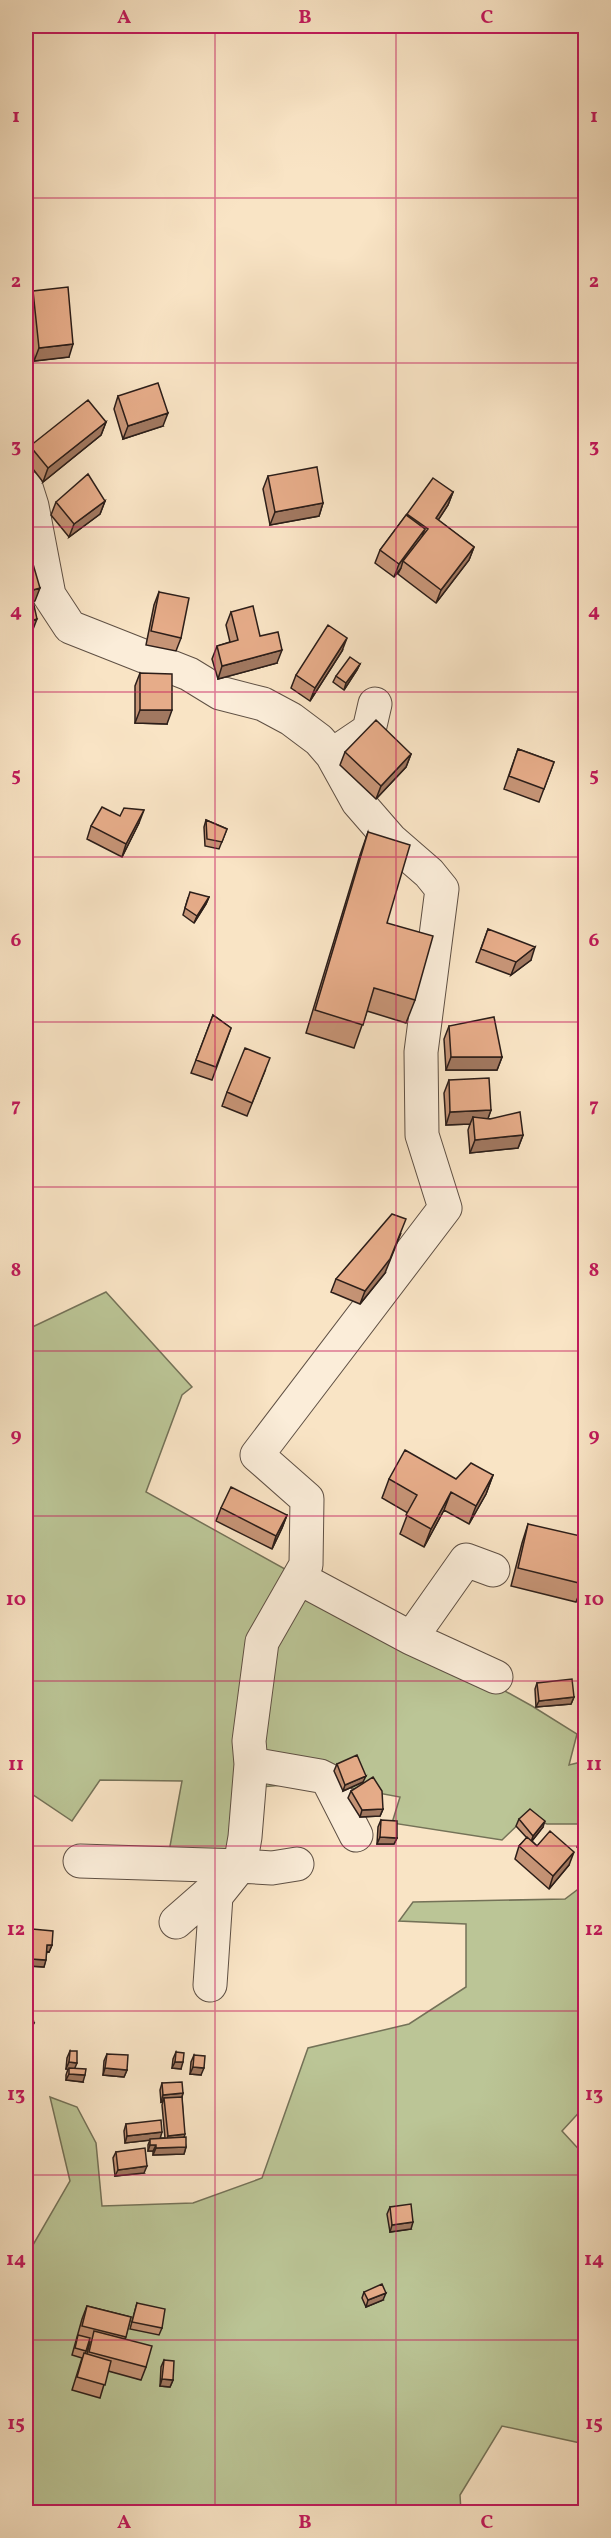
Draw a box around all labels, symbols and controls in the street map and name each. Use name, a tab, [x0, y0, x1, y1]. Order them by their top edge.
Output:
text: A	[117, 4, 131, 32]
text: B	[298, 4, 312, 32]
text: C	[481, 4, 494, 32]
text: 1	[12, 103, 20, 131]
text: 1	[590, 103, 598, 131]
text: 2	[11, 268, 21, 296]
text: 2	[589, 268, 599, 296]
text: 3	[11, 433, 21, 461]
text: 3	[589, 433, 599, 461]
text: 4	[10, 598, 22, 626]
text: 4	[588, 598, 600, 626]
text: 5	[11, 762, 21, 790]
text: 5	[589, 762, 599, 790]
text: 6	[11, 927, 22, 955]
text: 6	[589, 927, 600, 955]
text: 7	[11, 1092, 21, 1120]
text: 7	[589, 1092, 599, 1120]
text: 8	[11, 1257, 21, 1285]
text: 8	[589, 1257, 599, 1285]
text: 9	[10, 1422, 22, 1450]
text: 9	[588, 1422, 600, 1450]
text: 10	[6, 1586, 26, 1614]
text: 10	[584, 1586, 604, 1614]
text: 11	[8, 1751, 24, 1779]
text: 11	[586, 1751, 602, 1779]
text: 12	[7, 1916, 25, 1944]
text: 12	[585, 1916, 603, 1944]
text: 13	[7, 2081, 25, 2109]
text: 13	[585, 2081, 603, 2109]
text: 14	[6, 2246, 26, 2274]
text: 14	[584, 2246, 604, 2274]
text: 15	[7, 2410, 25, 2438]
text: 15	[585, 2410, 603, 2438]
text: A	[117, 2509, 131, 2537]
text: B	[298, 2509, 312, 2537]
text: C	[481, 2509, 494, 2537]

